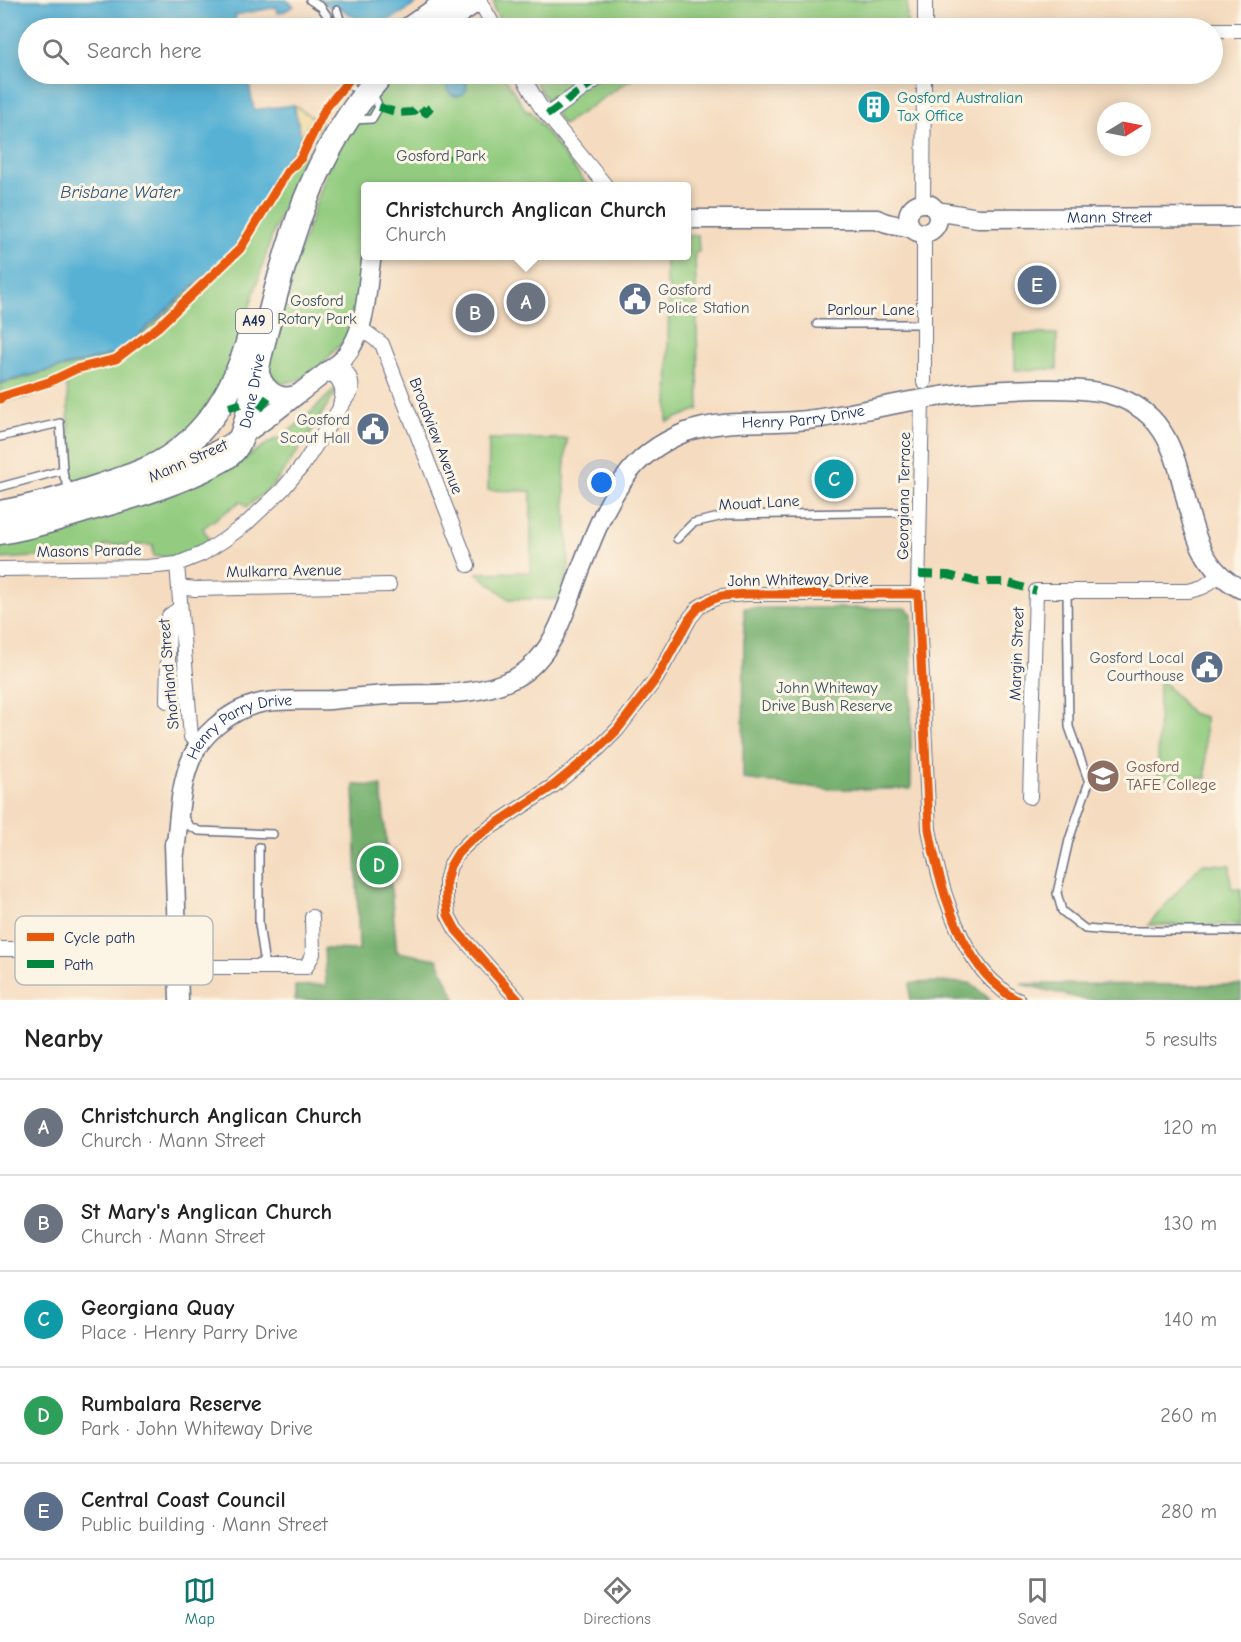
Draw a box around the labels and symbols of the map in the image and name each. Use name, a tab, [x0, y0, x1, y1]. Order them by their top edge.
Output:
building icon: Gosford Australian Tax Office	[856, 89, 892, 125]
place label: Gosford Australian Tax Office	[897, 89, 1023, 125]
north arrow	[1097, 102, 1151, 156]
park label: Gosford Park	[396, 147, 486, 165]
water label: Brisbane Water	[60, 182, 181, 203]
street label: Mann Street	[1067, 208, 1152, 227]
pin: E	[1018, 262, 1056, 308]
pin: A	[506, 280, 546, 324]
public building icon: Gosford Police Station	[617, 281, 653, 317]
place label: Gosford Police Station	[658, 281, 750, 317]
pin: B	[456, 290, 494, 336]
park label: Gosford Rotary Park	[277, 292, 357, 328]
street label: Parlour Lane	[827, 301, 915, 319]
road number: A49	[236, 309, 272, 333]
street label: Dane Drive	[236, 352, 269, 430]
street label: Broadview Avenue	[406, 375, 466, 497]
street label: Henry Parry Drive	[741, 401, 866, 432]
place label: Gosford Scout Hall	[280, 411, 350, 447]
public building icon: Gosford Scout Hall	[355, 411, 391, 447]
street label: Georgiana Terrace	[894, 432, 914, 560]
street label: Mann Street	[146, 435, 231, 486]
pin: C	[814, 456, 854, 502]
your location	[587, 468, 616, 497]
street label: Mouat Lane	[718, 492, 800, 514]
street label: Masons Parade	[36, 541, 142, 561]
street label: Mulkarra Avenue	[226, 561, 342, 581]
street label: John Whiteway Drive	[727, 570, 869, 590]
street label: Margin Street	[1006, 606, 1028, 701]
street label: Shortland Street	[155, 617, 183, 730]
place label: Gosford Local Courthouse	[1089, 649, 1184, 685]
public building icon: Gosford Local Courthouse	[1189, 649, 1225, 685]
park label: John Whiteway Drive Bush Reserve	[761, 679, 893, 715]
street label: Henry Parry Drive	[183, 691, 292, 762]
school or university icon: Gosford TAFE College	[1085, 758, 1121, 794]
place label: Gosford TAFE College	[1126, 758, 1216, 794]
pin: D	[360, 842, 398, 888]
legend	[15, 916, 213, 985]
text: Cycle path	[64, 929, 135, 947]
text: Path	[64, 956, 94, 974]

